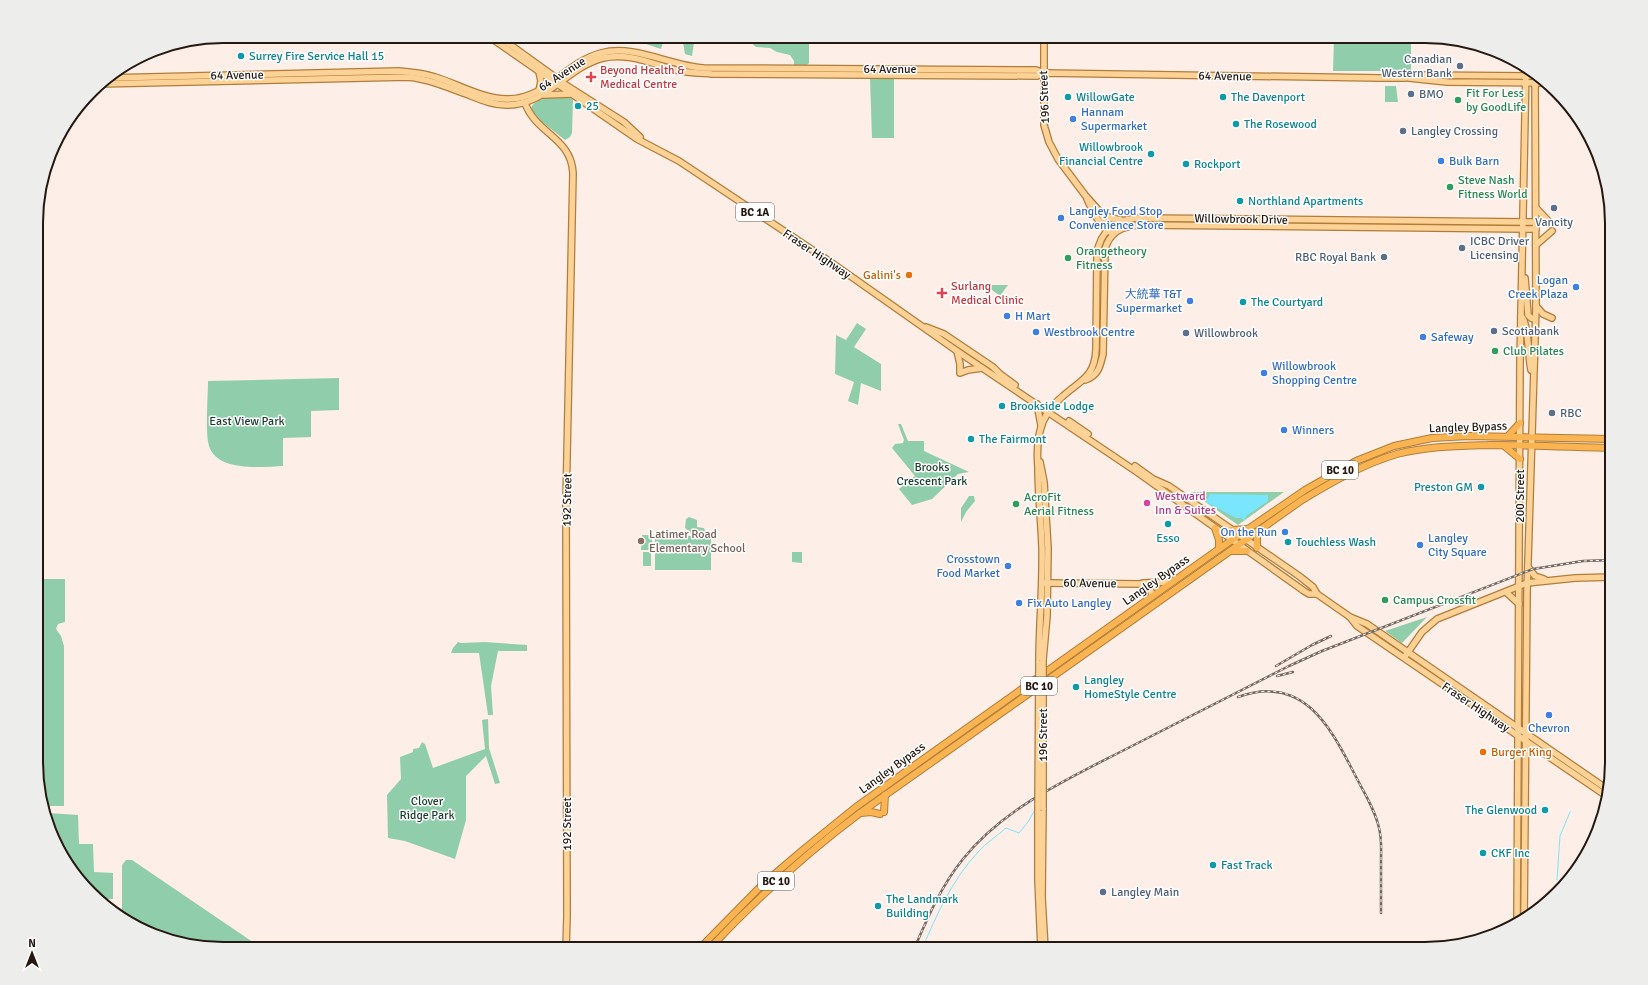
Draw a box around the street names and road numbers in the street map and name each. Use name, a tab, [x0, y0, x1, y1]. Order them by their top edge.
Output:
street label: 64 Avenue	[536, 54, 589, 95]
street label: 64 Avenue	[863, 62, 917, 77]
street label: 64 Avenue	[210, 68, 264, 83]
street label: 64 Avenue	[1198, 69, 1252, 84]
street label: 196 Street	[1036, 70, 1053, 124]
road number: BC 1A	[736, 203, 774, 221]
street label: Willowbrook Drive	[1194, 211, 1288, 228]
street label: Fraser Highway	[780, 226, 854, 283]
street label: Langley Bypass	[1429, 419, 1507, 436]
road number: BC 10	[1322, 461, 1358, 479]
street label: 200 Street	[1513, 469, 1528, 523]
street label: 192 Street	[560, 473, 575, 527]
street label: Langley Bypass	[1120, 552, 1193, 609]
street label: 60 Avenue	[1063, 576, 1117, 591]
road number: BC 10	[1021, 677, 1057, 695]
street label: Fraser Highway	[1439, 679, 1513, 736]
street label: 196 Street	[1036, 708, 1051, 762]
street label: Langley Bypass	[856, 739, 928, 797]
street label: 192 Street	[560, 797, 575, 851]
road number: BC 10	[758, 872, 794, 890]

